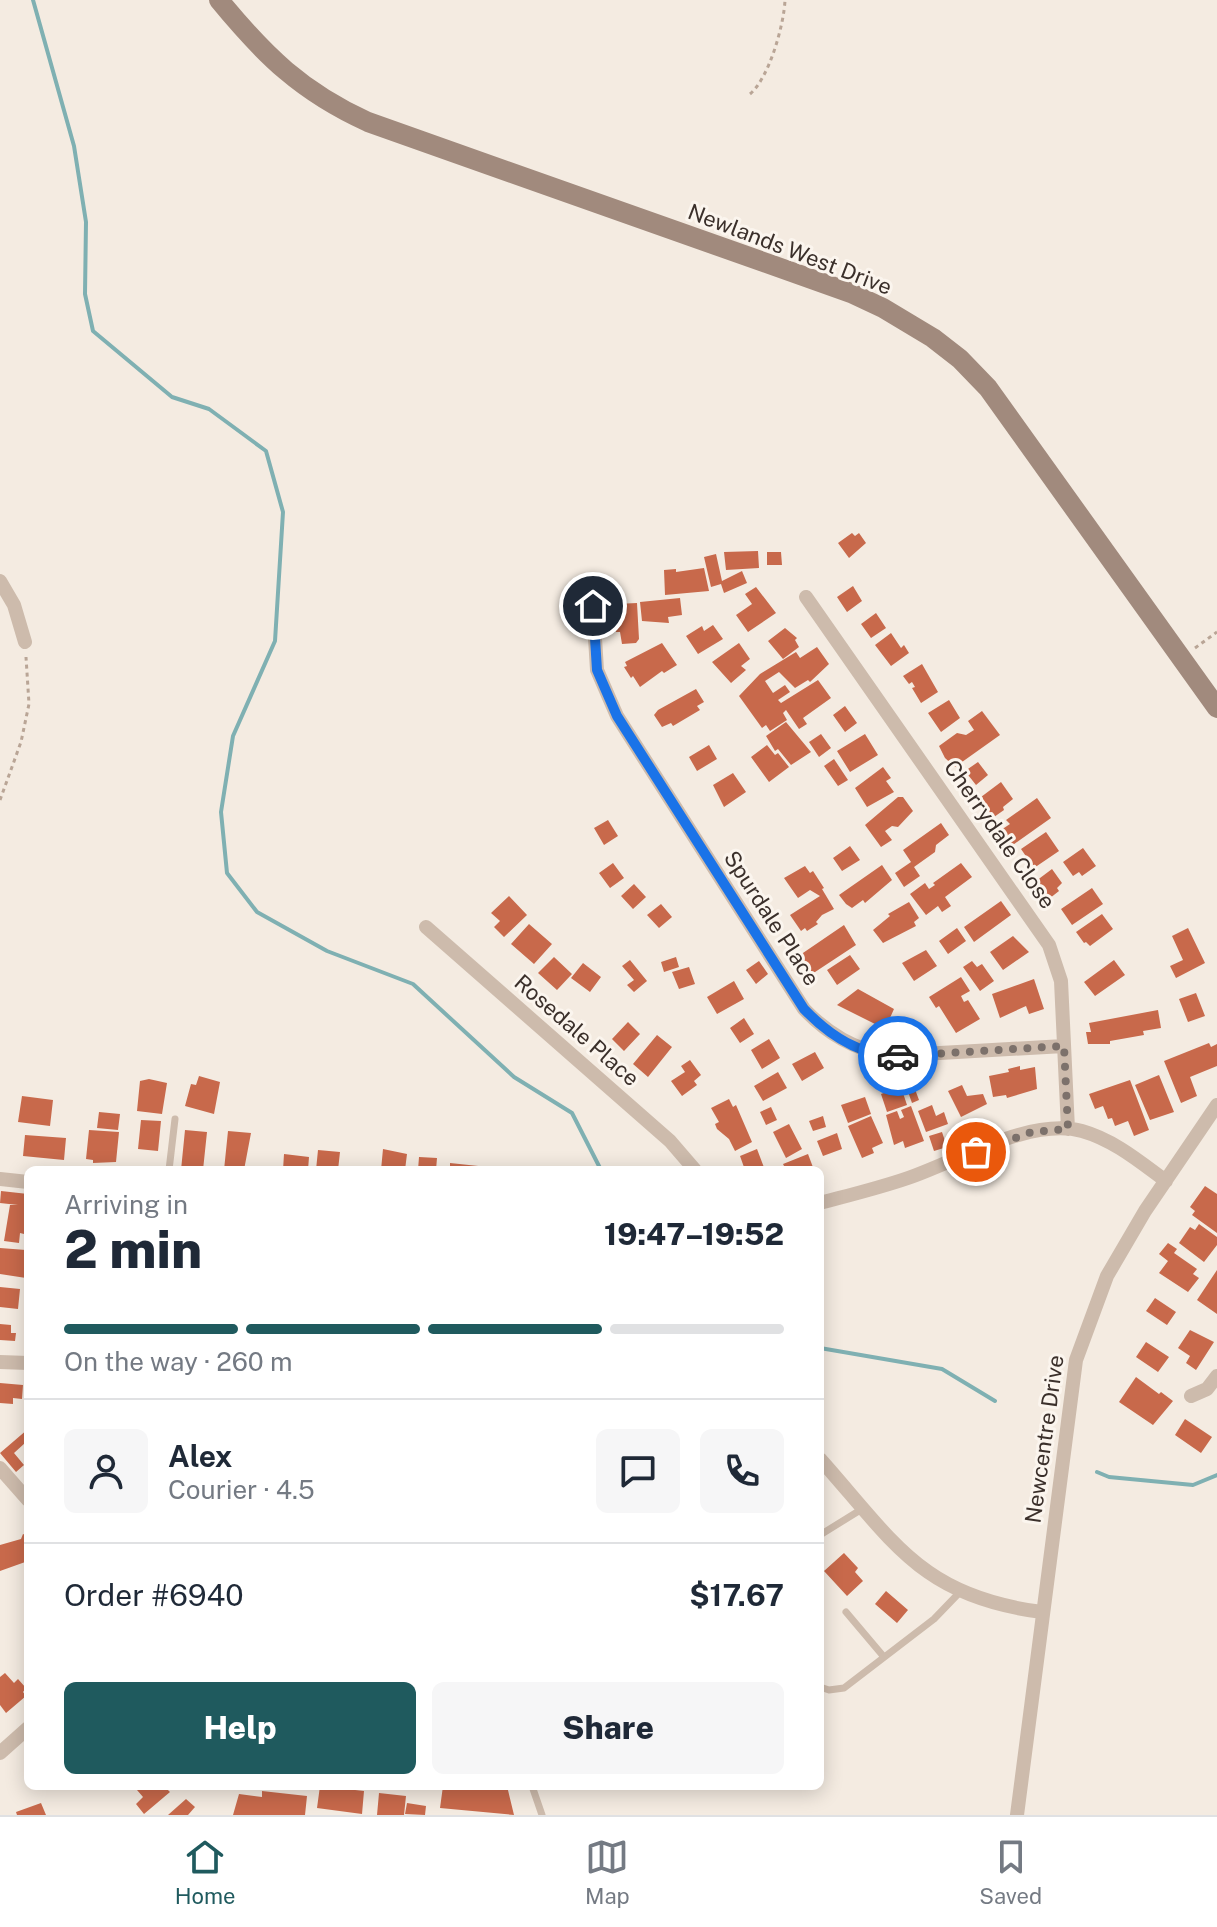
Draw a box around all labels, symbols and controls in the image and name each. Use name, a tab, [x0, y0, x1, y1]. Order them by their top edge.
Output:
street label: Newlands West Drive	[684, 198, 896, 300]
pin	[559, 572, 627, 640]
icon: home	[571, 584, 615, 628]
street label: Cherrydale Close	[939, 755, 1061, 913]
street label: Spurdale Place	[719, 846, 825, 990]
street label: Rosedale Place	[509, 969, 645, 1091]
courier	[858, 1016, 938, 1096]
icon: car	[876, 1034, 920, 1078]
pin	[942, 1118, 1010, 1186]
icon: bag	[954, 1130, 998, 1174]
text: Arriving in	[64, 1189, 188, 1220]
text: 19:47–19:52	[604, 1216, 784, 1252]
text: 2 min	[64, 1219, 202, 1280]
text: On the way · 260 m	[64, 1346, 292, 1377]
street label: Newcentre Drive	[1019, 1353, 1069, 1525]
button: person	[64, 1429, 148, 1513]
button: chat	[596, 1429, 680, 1513]
button: phone	[700, 1429, 784, 1513]
text: Alex	[168, 1438, 232, 1474]
text: Courier · 4.5	[168, 1474, 315, 1505]
text: Order #6940	[64, 1577, 244, 1613]
text: $17.67	[689, 1577, 784, 1613]
button: Help	[64, 1682, 416, 1774]
button: Share	[432, 1682, 784, 1774]
tab: Home	[175, 1835, 235, 1909]
tab: Map	[585, 1835, 630, 1909]
tab: Saved	[979, 1835, 1042, 1909]

